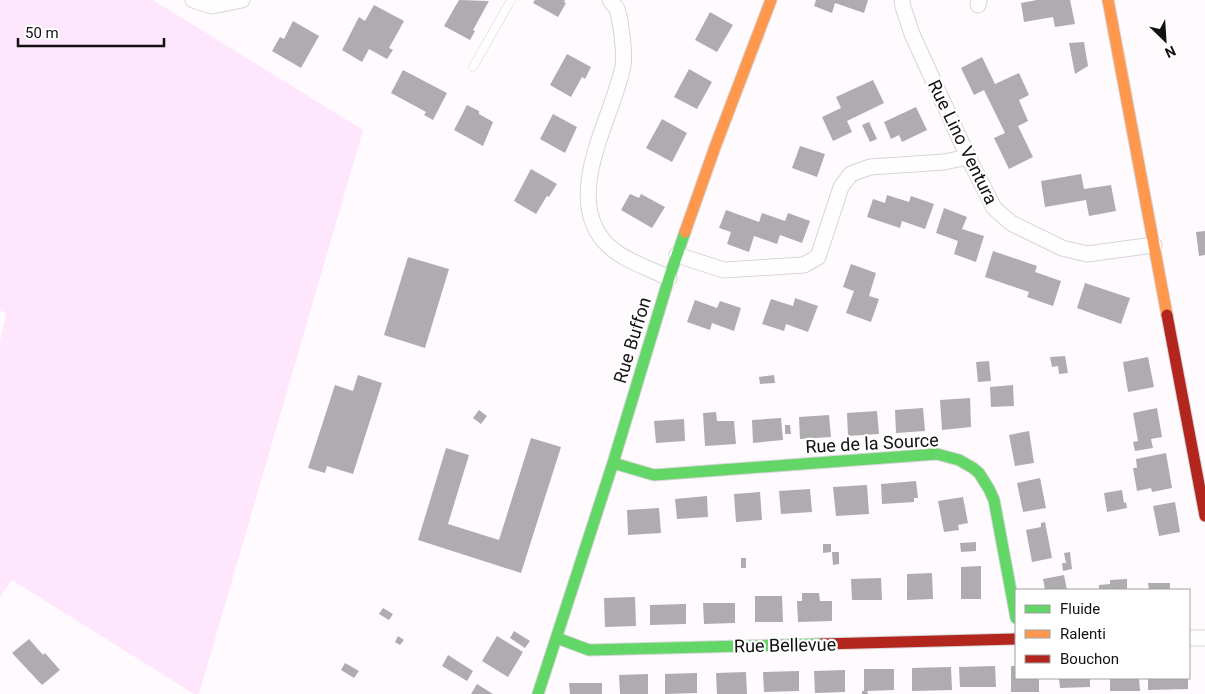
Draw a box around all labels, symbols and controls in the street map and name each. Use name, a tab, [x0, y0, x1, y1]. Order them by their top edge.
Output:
scale bar	[18, 15, 164, 47]
north arrow	[1140, 15, 1190, 65]
text: 50 m	[25, 24, 59, 42]
text: N	[1163, 42, 1178, 61]
street label: Rue Lino Ventura	[924, 76, 1002, 208]
street label: Rue Buffon	[609, 294, 655, 386]
street label: Rue de la Source	[805, 429, 939, 457]
legend	[1015, 589, 1190, 679]
text: Fluide	[1060, 600, 1100, 618]
text: Ralenti	[1060, 625, 1106, 643]
street label: Rue Bellevue	[734, 634, 836, 656]
text: Bouchon	[1060, 650, 1119, 668]

